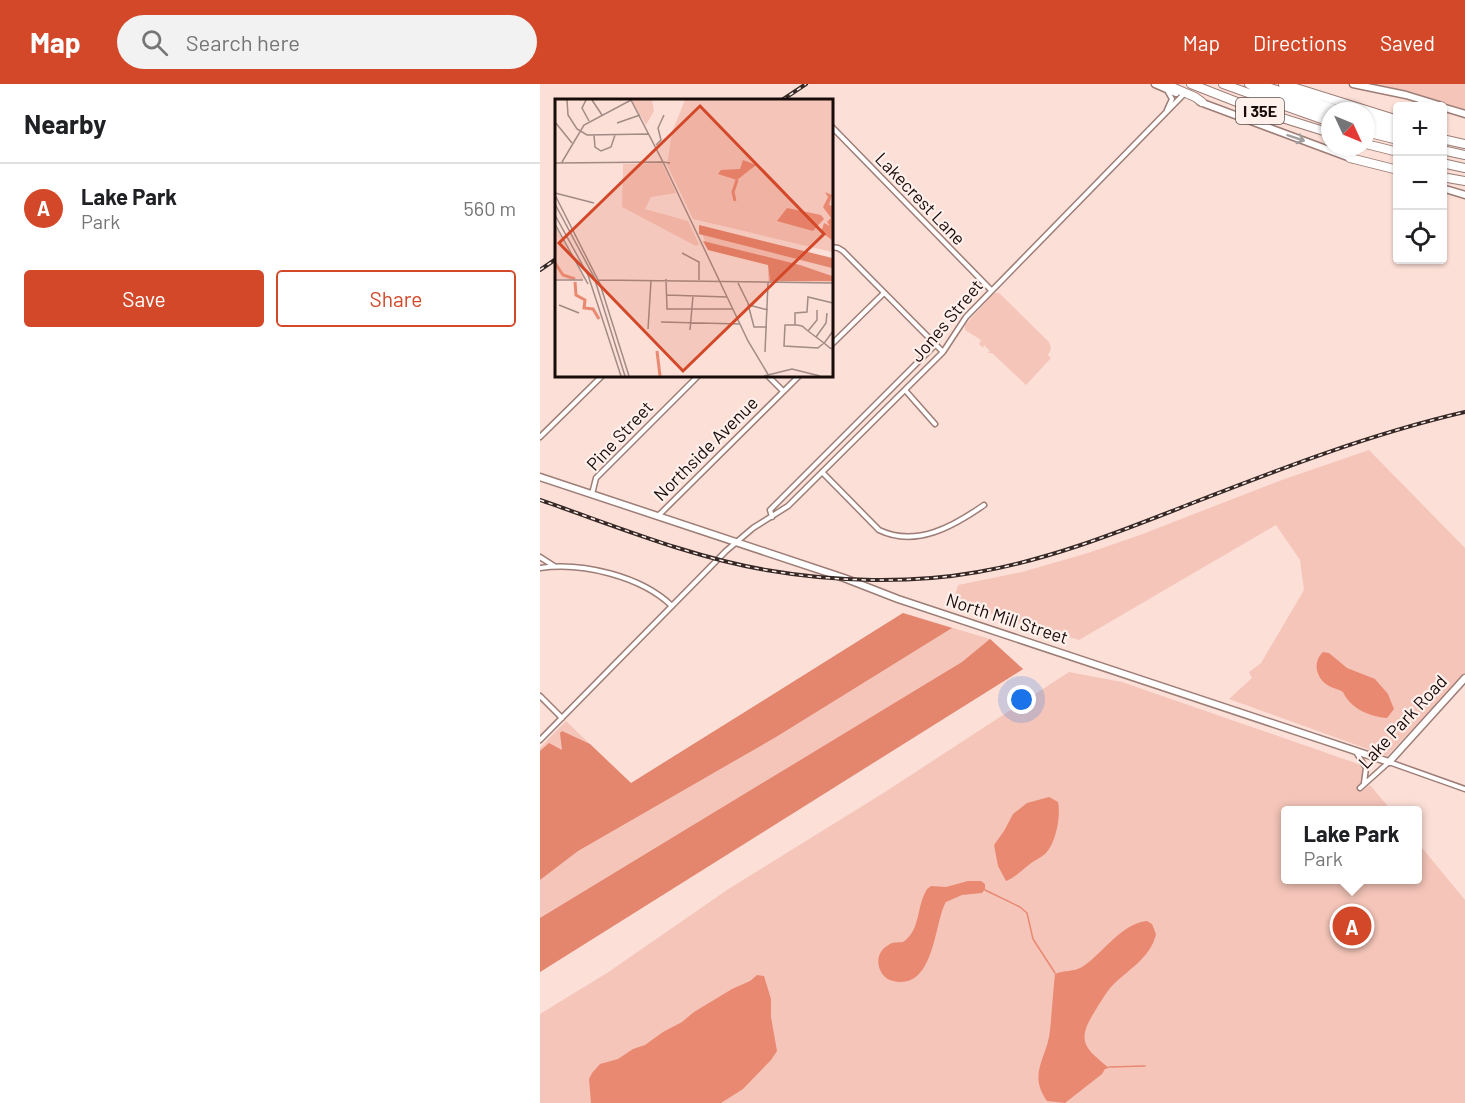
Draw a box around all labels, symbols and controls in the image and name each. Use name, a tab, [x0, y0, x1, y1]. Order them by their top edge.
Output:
search box	[117, 15, 537, 69]
text: Map	[30, 25, 81, 59]
icon: search	[138, 26, 171, 59]
text: Search here	[186, 29, 300, 55]
text: Map	[1183, 30, 1220, 55]
text: Directions	[1253, 30, 1347, 55]
text: Saved	[1380, 30, 1435, 55]
road number: I 35E	[1236, 98, 1284, 124]
inset map	[555, 99, 832, 376]
north arrow	[1321, 102, 1375, 156]
map controls	[1393, 102, 1447, 264]
button: +	[1393, 102, 1447, 156]
text: Nearby	[24, 108, 106, 139]
one-way arrow	[1286, 133, 1305, 144]
street label: Lakecrest Lane	[871, 147, 970, 249]
button: −	[1393, 156, 1447, 210]
text: Lake Park	[81, 183, 177, 209]
text: A	[37, 196, 50, 220]
text: 560 m	[464, 196, 516, 220]
text: Park	[81, 209, 120, 233]
button: locate	[1393, 210, 1447, 264]
button: Save	[24, 270, 264, 327]
button: Share	[276, 270, 516, 327]
street label: Jones Street	[905, 275, 987, 366]
street label: Northside Avenue	[649, 392, 762, 505]
street label: Pine Street	[582, 396, 657, 475]
street label: North Mill Street	[943, 588, 1071, 648]
street label: Lake Park Road	[1353, 670, 1451, 773]
your location	[1007, 685, 1036, 714]
popup	[1281, 806, 1422, 884]
text: Lake Park	[1303, 820, 1400, 846]
text: Park	[1303, 846, 1343, 870]
pin: A	[1332, 904, 1372, 948]

